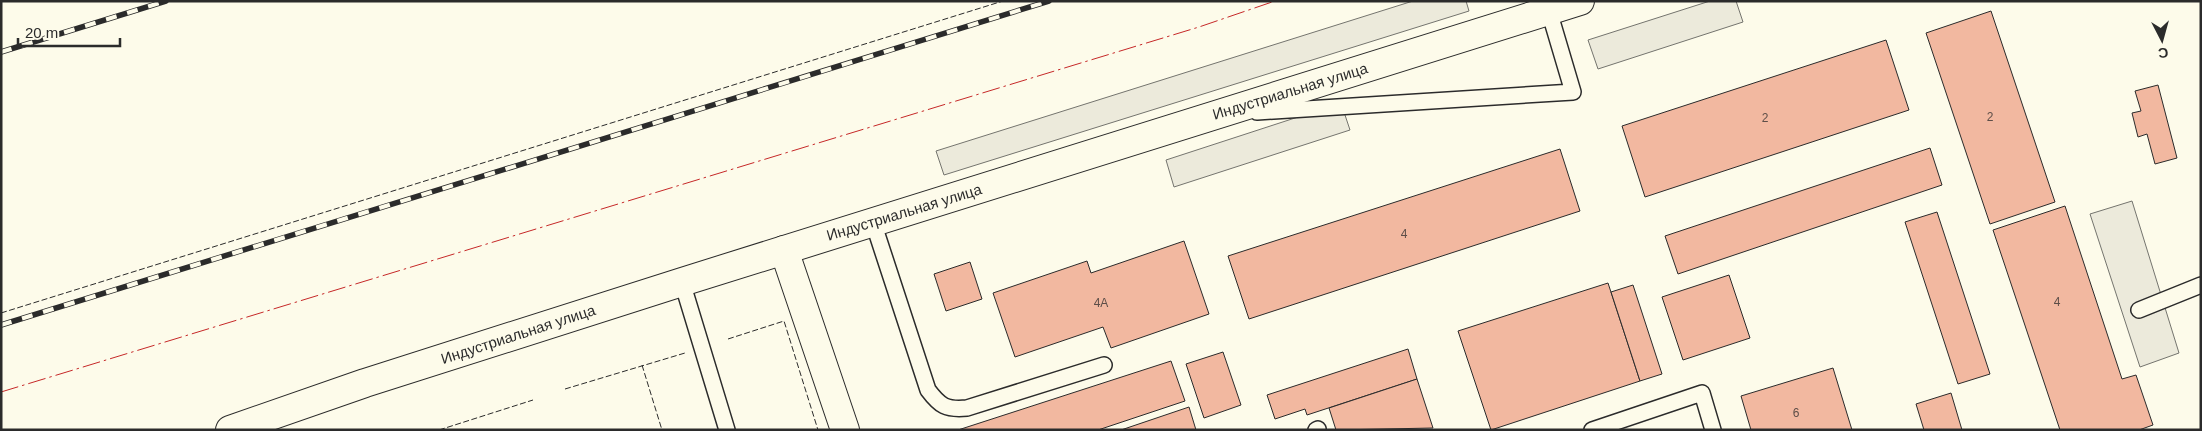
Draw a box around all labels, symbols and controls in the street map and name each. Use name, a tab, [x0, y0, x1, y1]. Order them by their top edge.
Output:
scale bar	[18, 15, 120, 47]
north arrow	[2137, 15, 2187, 65]
text: 20 m	[25, 24, 58, 41]
text: С	[2157, 44, 2169, 61]
street label: Индустриальная улица	[1210, 59, 1370, 123]
house number: 2	[1987, 110, 1994, 124]
house number: 2	[1762, 111, 1769, 125]
street label: Индустриальная улица	[824, 180, 984, 244]
house number: 4	[1401, 227, 1408, 241]
house number: 4	[2054, 295, 2061, 309]
house number: 4А	[1094, 296, 1108, 310]
street label: Индустриальная улица	[439, 301, 598, 367]
house number: 6	[1793, 406, 1800, 420]

